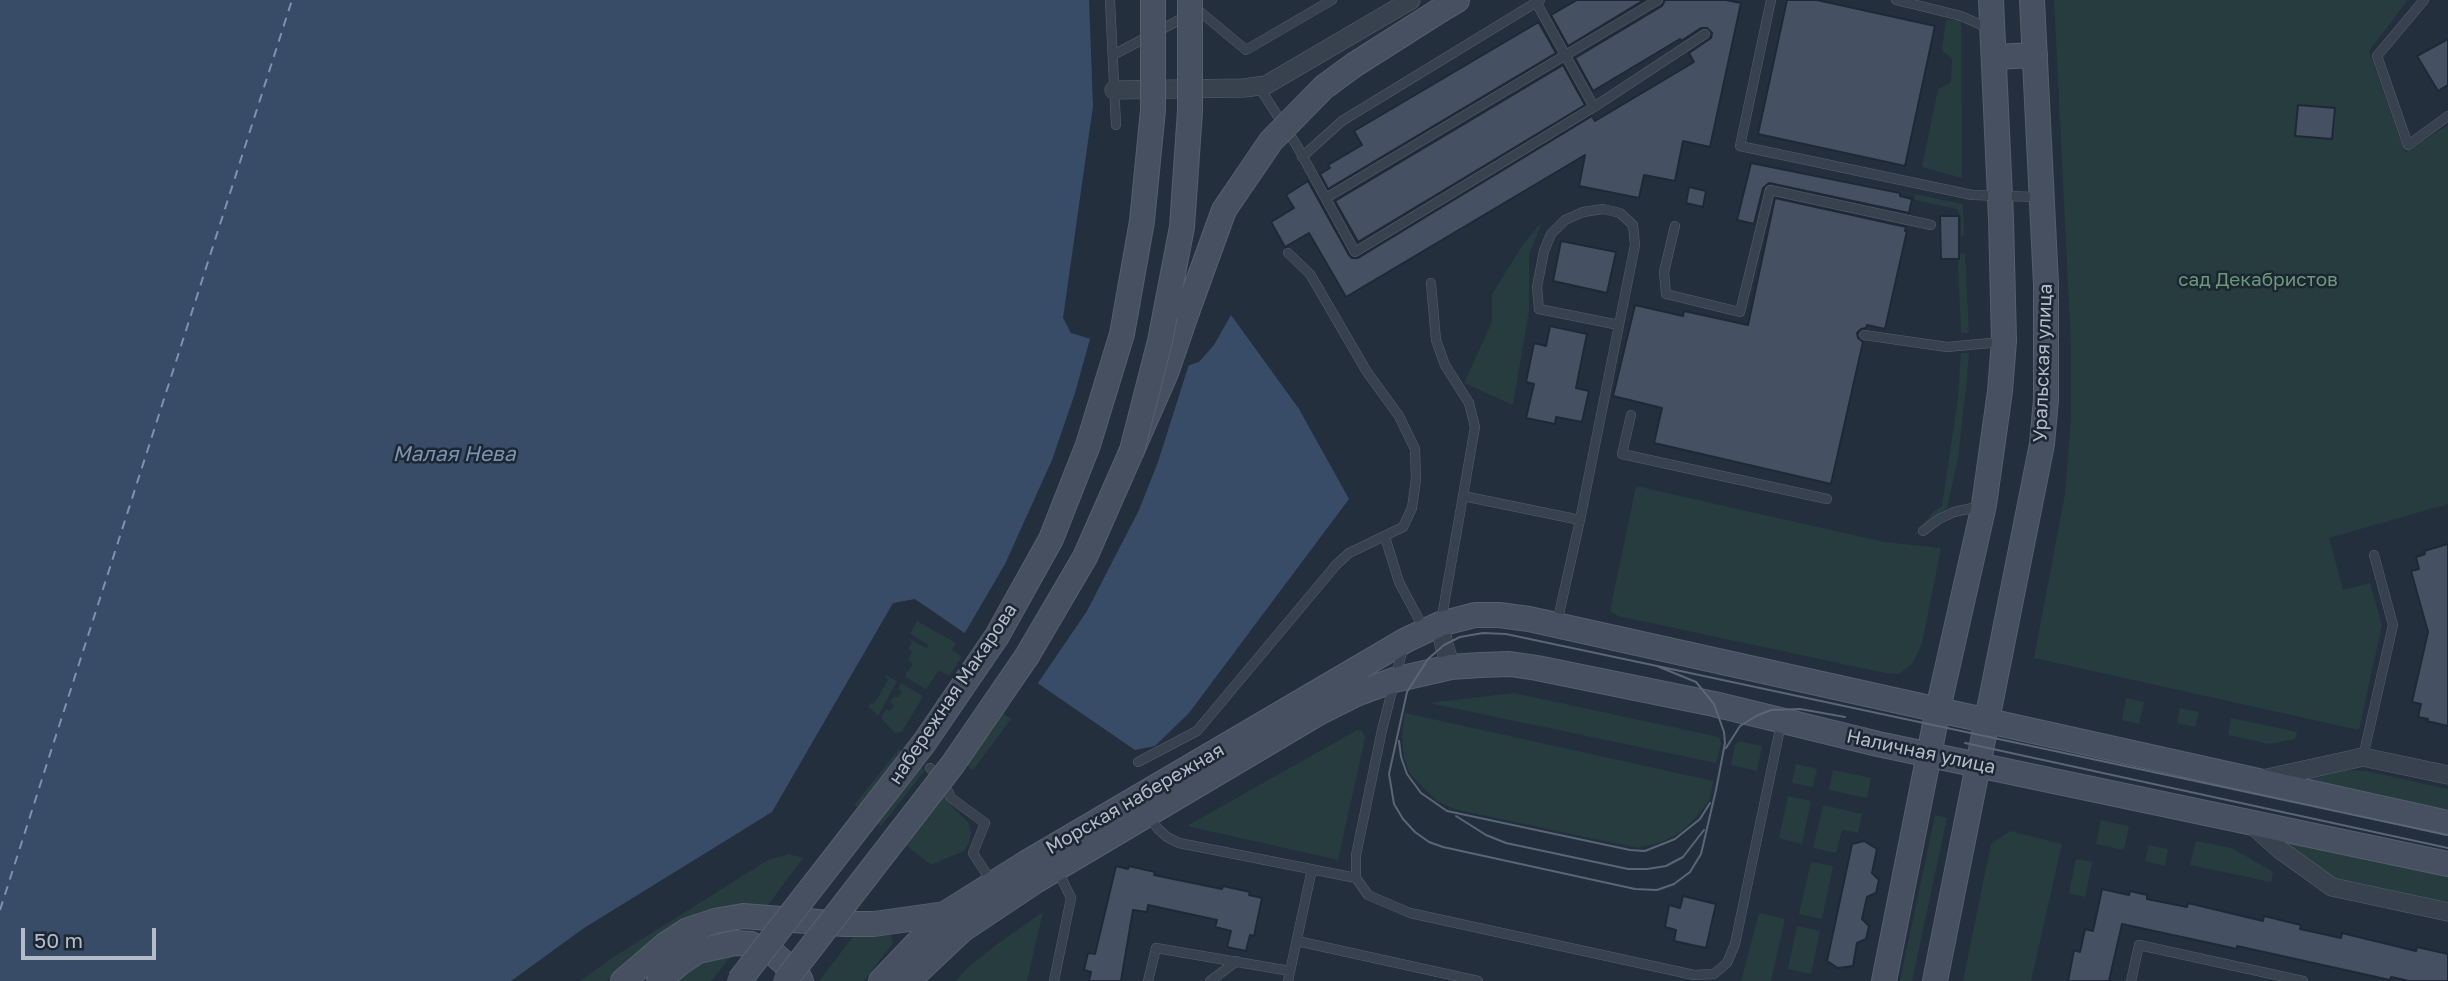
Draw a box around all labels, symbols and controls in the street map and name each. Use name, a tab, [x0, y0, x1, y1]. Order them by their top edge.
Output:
park label: сад Декабристов	[2178, 269, 2338, 291]
street label: Уральская улица	[2029, 283, 2057, 443]
water label: Малая Нева	[392, 441, 516, 467]
street label: набережная Макарова	[884, 599, 1022, 789]
street label: Наличная улица	[1844, 725, 1998, 779]
street label: Морская набережная	[1042, 739, 1228, 859]
scale bar	[24, 914, 159, 958]
text: 50 m	[34, 927, 83, 953]

